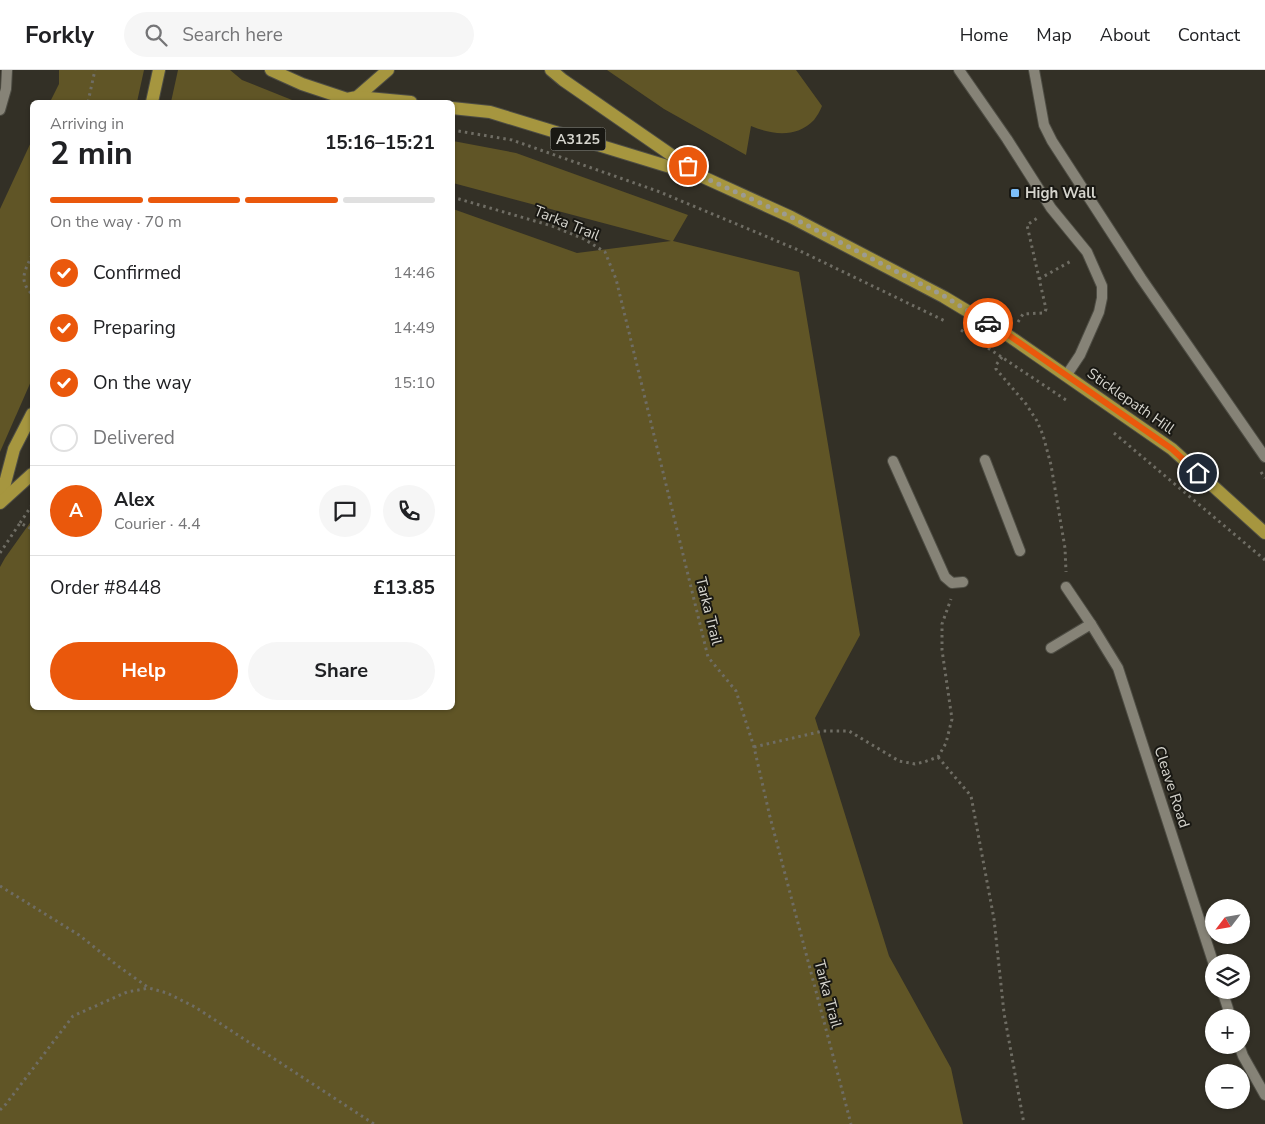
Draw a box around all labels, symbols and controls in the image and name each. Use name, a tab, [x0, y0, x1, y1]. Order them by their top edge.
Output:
search box	[124, 12, 474, 57]
text: Forkly	[25, 19, 94, 51]
icon: search	[142, 21, 170, 49]
text: Search here	[182, 22, 283, 48]
text: Home	[960, 23, 1008, 47]
text: Map	[1036, 23, 1072, 47]
text: About	[1100, 23, 1150, 47]
text: Contact	[1178, 23, 1240, 47]
text: Arriving in	[50, 113, 124, 135]
road number: A3125	[550, 128, 606, 150]
text: 15:16–15:21	[325, 130, 435, 156]
text: 2 min	[50, 132, 133, 175]
pin	[667, 145, 709, 187]
icon: bag	[674, 152, 702, 180]
place label: High Wall	[1025, 183, 1096, 203]
marker: High Wall	[1009, 187, 1021, 199]
street label: Tarka Trail	[531, 201, 603, 245]
text: On the way · 70 m	[50, 211, 182, 233]
icon: check	[50, 259, 78, 287]
text: Confirmed	[93, 260, 181, 286]
text: 14:46	[393, 262, 435, 284]
courier	[963, 298, 1013, 348]
icon: car	[974, 309, 1002, 337]
icon: check	[50, 314, 78, 342]
text: Preparing	[93, 315, 176, 341]
text: 14:49	[393, 317, 435, 339]
street label: Sticklepath Hill	[1083, 363, 1179, 439]
icon: check	[50, 369, 78, 397]
text: On the way	[93, 370, 191, 396]
text: 15:10	[393, 372, 435, 394]
text: Delivered	[93, 425, 175, 451]
pin	[1177, 452, 1219, 494]
icon: home	[1184, 459, 1212, 487]
button: chat	[319, 485, 371, 537]
button: phone	[383, 485, 435, 537]
text: Alex	[114, 487, 155, 513]
text: A	[69, 498, 83, 524]
text: Courier · 4.4	[114, 513, 200, 535]
text: Order #8448	[50, 575, 161, 601]
text: £13.85	[373, 575, 435, 601]
street label: Tarka Trail	[691, 575, 727, 648]
button: Help	[50, 642, 238, 700]
button: Share	[248, 642, 435, 700]
street label: Cleave Road	[1149, 744, 1195, 830]
north arrow	[1205, 899, 1250, 944]
map controls	[1205, 899, 1250, 1109]
button: layers	[1205, 954, 1250, 999]
street label: Tarka Trail	[809, 958, 847, 1031]
button: +	[1205, 1009, 1250, 1054]
button: −	[1205, 1064, 1250, 1109]

